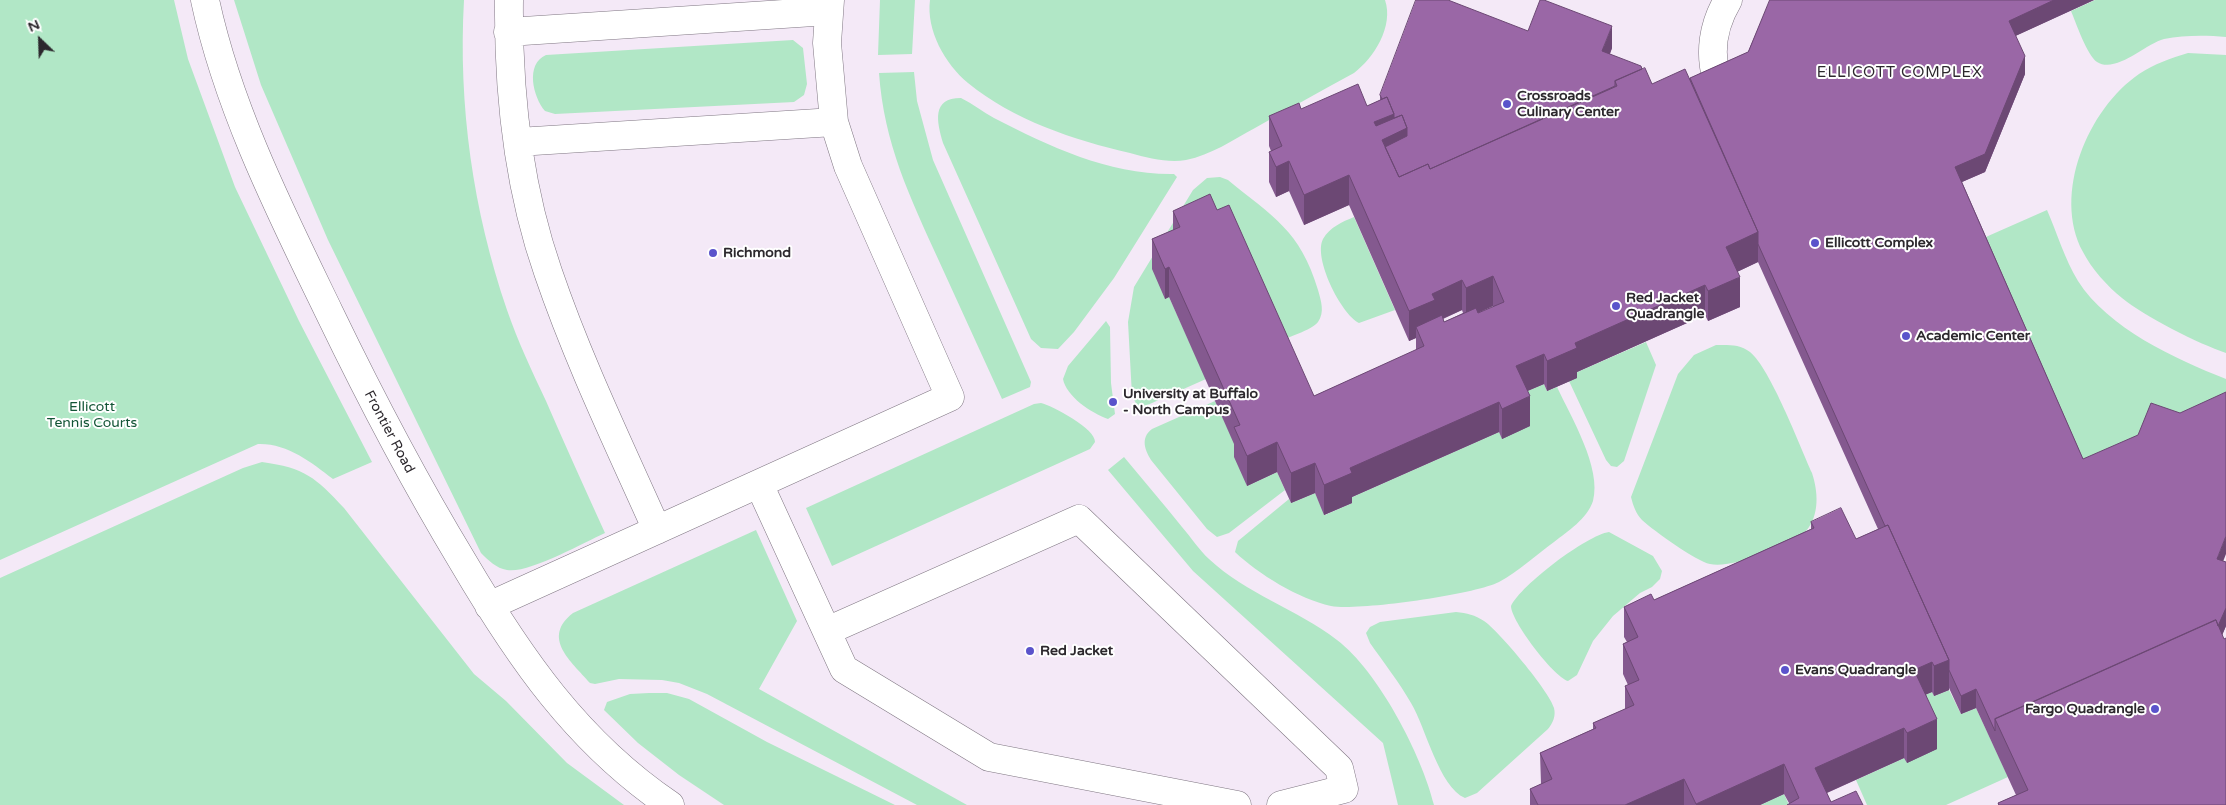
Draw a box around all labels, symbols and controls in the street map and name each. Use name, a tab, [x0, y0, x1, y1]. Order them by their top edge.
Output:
north arrow	[15, 15, 65, 65]
text: N	[25, 16, 42, 36]
district label: ELLICOTT COMPLEX	[1815, 64, 1985, 82]
place label: Crossroads Culinary Center	[1517, 88, 1619, 120]
marker: Crossroads Culinary Center	[1501, 98, 1513, 110]
place label: Ellicott Complex	[1825, 235, 1933, 251]
marker: Ellicott Complex	[1809, 237, 1821, 249]
place label: Richmond	[723, 245, 791, 261]
marker: Richmond	[707, 247, 719, 259]
place label: Red Jacket Quadrangle	[1626, 290, 1704, 322]
marker: Red Jacket Quadrangle	[1610, 300, 1622, 312]
place label: Academic Center	[1916, 328, 2030, 344]
marker: Academic Center	[1900, 330, 1912, 342]
place label: University at Buffalo - North Campus	[1123, 386, 1258, 418]
street label: Frontier Road	[360, 388, 418, 476]
marker: University at Buffalo - North Campus	[1107, 396, 1119, 408]
park label: Ellicott Tennis Courts	[47, 399, 137, 432]
place label: Red Jacket	[1040, 643, 1113, 659]
marker: Red Jacket	[1024, 645, 1036, 657]
place label: Evans Quadrangle	[1795, 662, 1916, 678]
marker: Evans Quadrangle	[1779, 664, 1791, 676]
place label: Fargo Quadrangle	[2025, 701, 2145, 717]
marker: Fargo Quadrangle	[2149, 703, 2161, 715]

